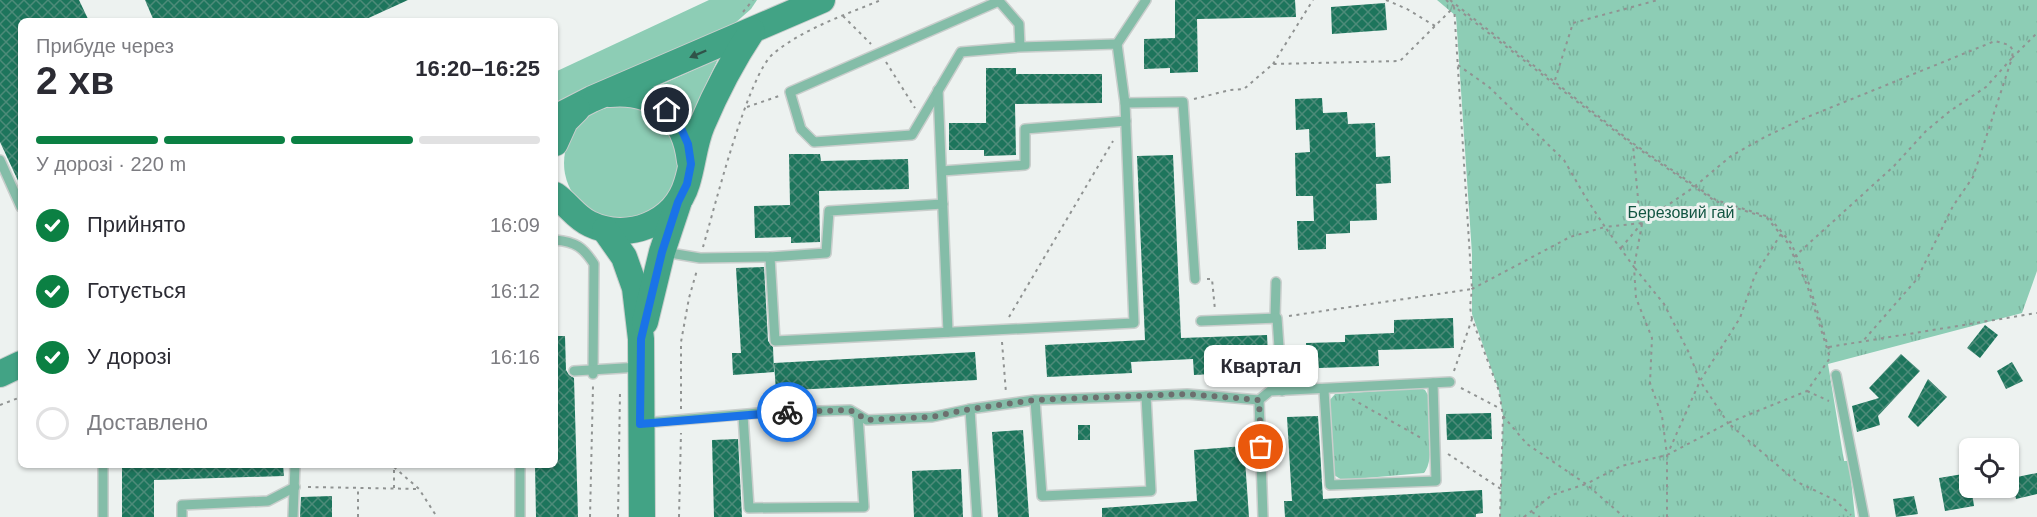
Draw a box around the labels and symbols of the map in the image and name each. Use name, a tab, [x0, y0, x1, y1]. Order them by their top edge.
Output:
one-way arrow	[689, 50, 707, 59]
pin	[641, 84, 692, 135]
park label: Березовий гай	[1627, 204, 1735, 221]
callout: Квартал	[1204, 345, 1318, 387]
courier	[757, 382, 817, 442]
pin	[1235, 421, 1286, 472]

